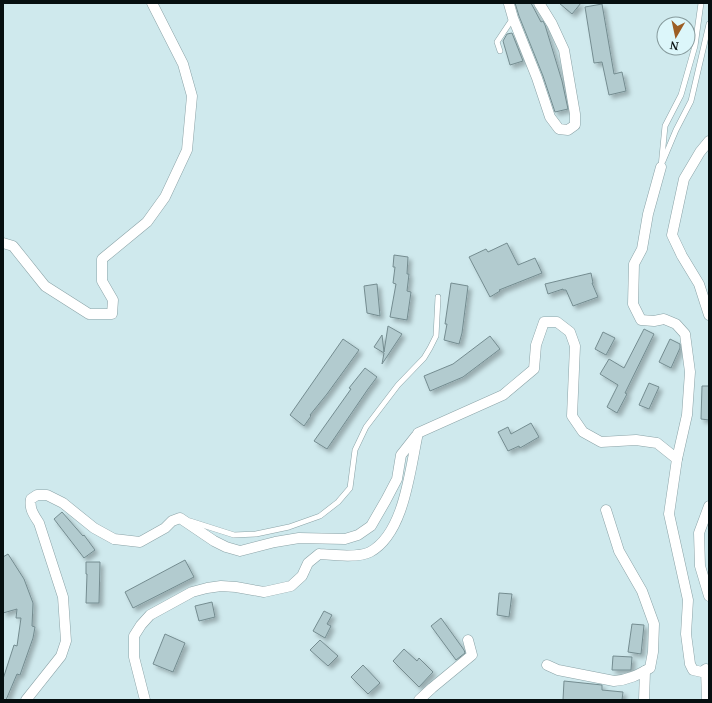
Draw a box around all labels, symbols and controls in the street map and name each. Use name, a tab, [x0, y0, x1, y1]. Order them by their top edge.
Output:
north arrow	[656, 16, 696, 56]
text: N	[669, 38, 680, 54]

